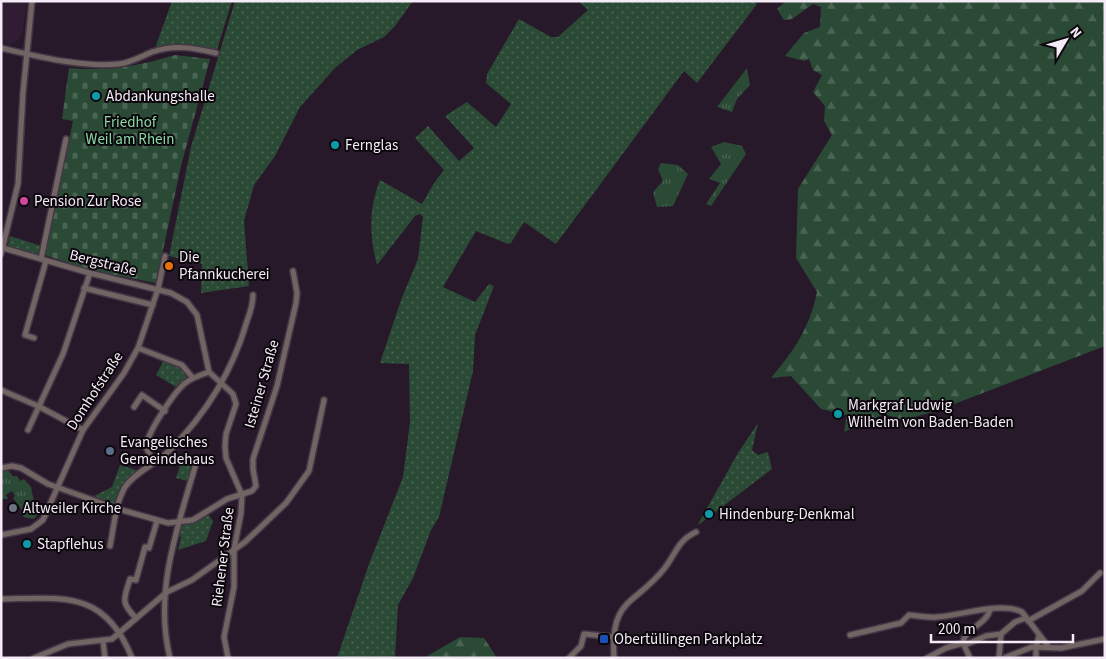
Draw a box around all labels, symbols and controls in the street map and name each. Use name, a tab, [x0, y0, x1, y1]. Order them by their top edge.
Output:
north arrow	[1041, 15, 1091, 65]
text: N	[1065, 23, 1086, 42]
place label: Abdankungshalle	[106, 86, 215, 107]
marker: Abdankungshalle	[90, 90, 102, 102]
park label: Friedhof Weil am Rhein	[86, 112, 174, 150]
place label: Fernglas	[345, 135, 398, 156]
marker: Fernglas	[329, 139, 341, 151]
place label: Pension Zur Rose	[34, 191, 141, 212]
marker: Pension Zur Rose	[18, 195, 30, 207]
street label: Bergstraße	[67, 245, 139, 281]
place label: Die Pfannkucherei	[179, 247, 270, 285]
marker: Die Pfannkucherei	[163, 260, 175, 272]
street label: Isteiner Straße	[239, 337, 285, 431]
street label: Domhofstraße	[62, 348, 128, 434]
place label: Markgraf Ludwig Wilhelm von Baden-Baden	[848, 395, 1014, 433]
marker: Markgraf Ludwig Wilhelm von Baden-Baden	[832, 408, 844, 420]
place label: Evangelisches Gemeindehaus	[120, 432, 214, 470]
marker: Evangelisches Gemeindehaus	[104, 445, 116, 457]
place label: Altweiler Kirche	[23, 498, 121, 519]
marker: Altweiler Kirche	[7, 502, 19, 514]
place label: Hindenburg-Denkmal	[719, 504, 855, 525]
street label: Riehener Straße	[206, 506, 240, 608]
marker: Hindenburg-Denkmal	[703, 508, 715, 520]
place label: Stapflehus	[37, 534, 104, 555]
marker: Stapflehus	[21, 538, 33, 550]
scale bar	[931, 612, 1074, 644]
text: 200 m	[938, 619, 976, 640]
place label: Obertüllingen Parkplatz	[614, 629, 763, 650]
marker: Obertüllingen Parkplatz	[598, 633, 610, 645]

